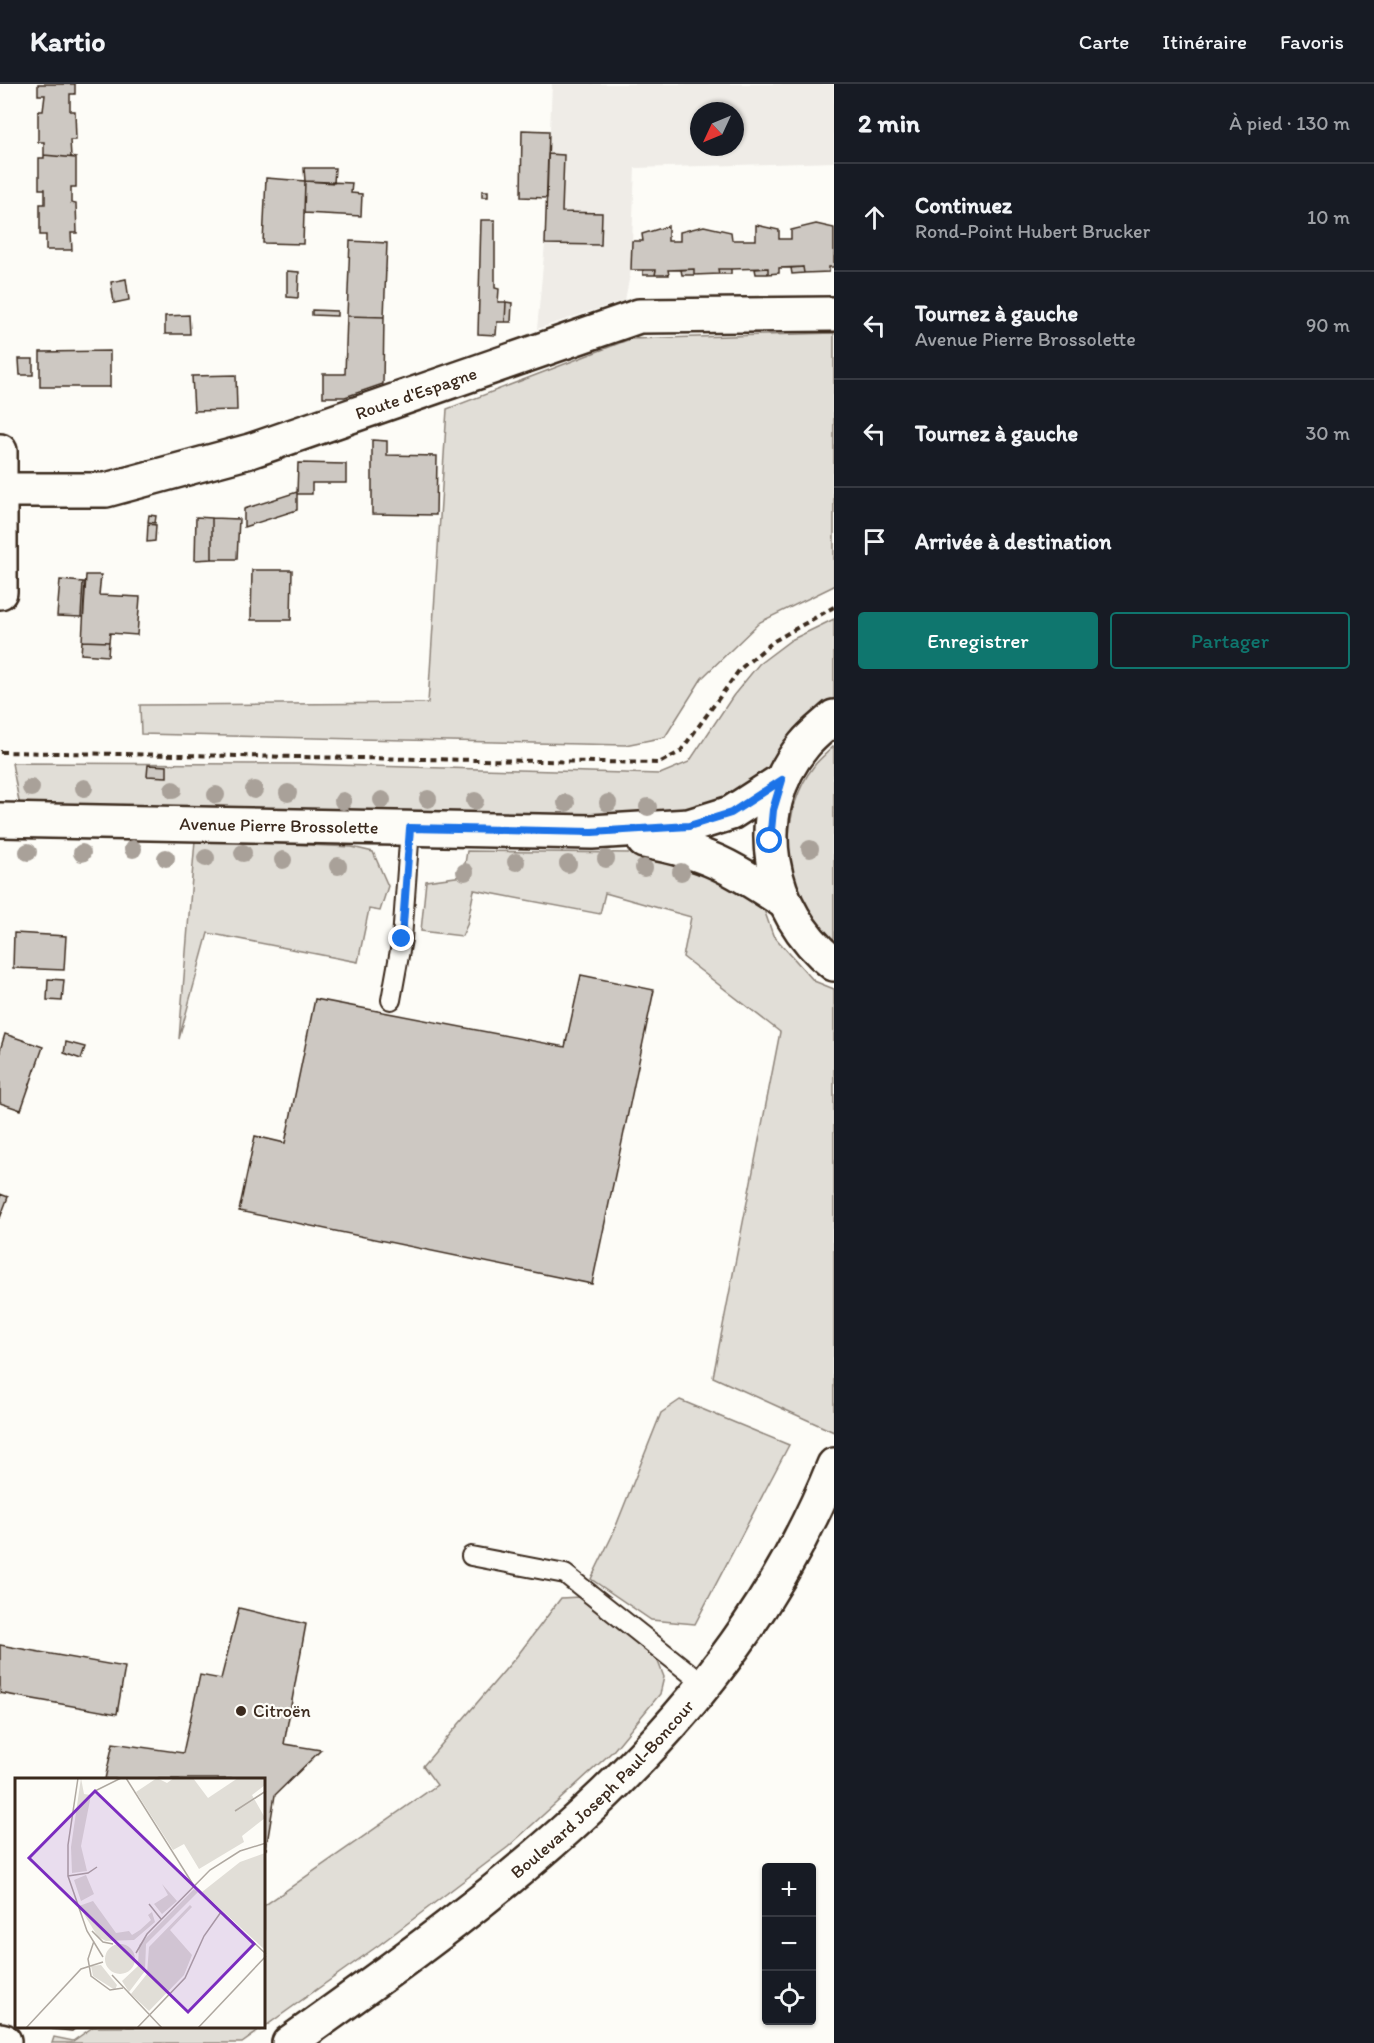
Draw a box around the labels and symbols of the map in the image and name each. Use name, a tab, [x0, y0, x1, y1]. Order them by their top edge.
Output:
north arrow	[690, 102, 744, 156]
street label: Route d'Espagne	[352, 362, 480, 425]
street label: Avenue Pierre Brossolette	[179, 813, 379, 839]
route start	[756, 827, 782, 853]
route end	[388, 925, 414, 951]
street label: Boulevard Joseph Paul-Boncour	[506, 1695, 699, 1883]
place label: Citroën	[253, 1700, 311, 1722]
marker: Citroën	[234, 1704, 248, 1718]
inset map	[15, 1778, 266, 2028]

